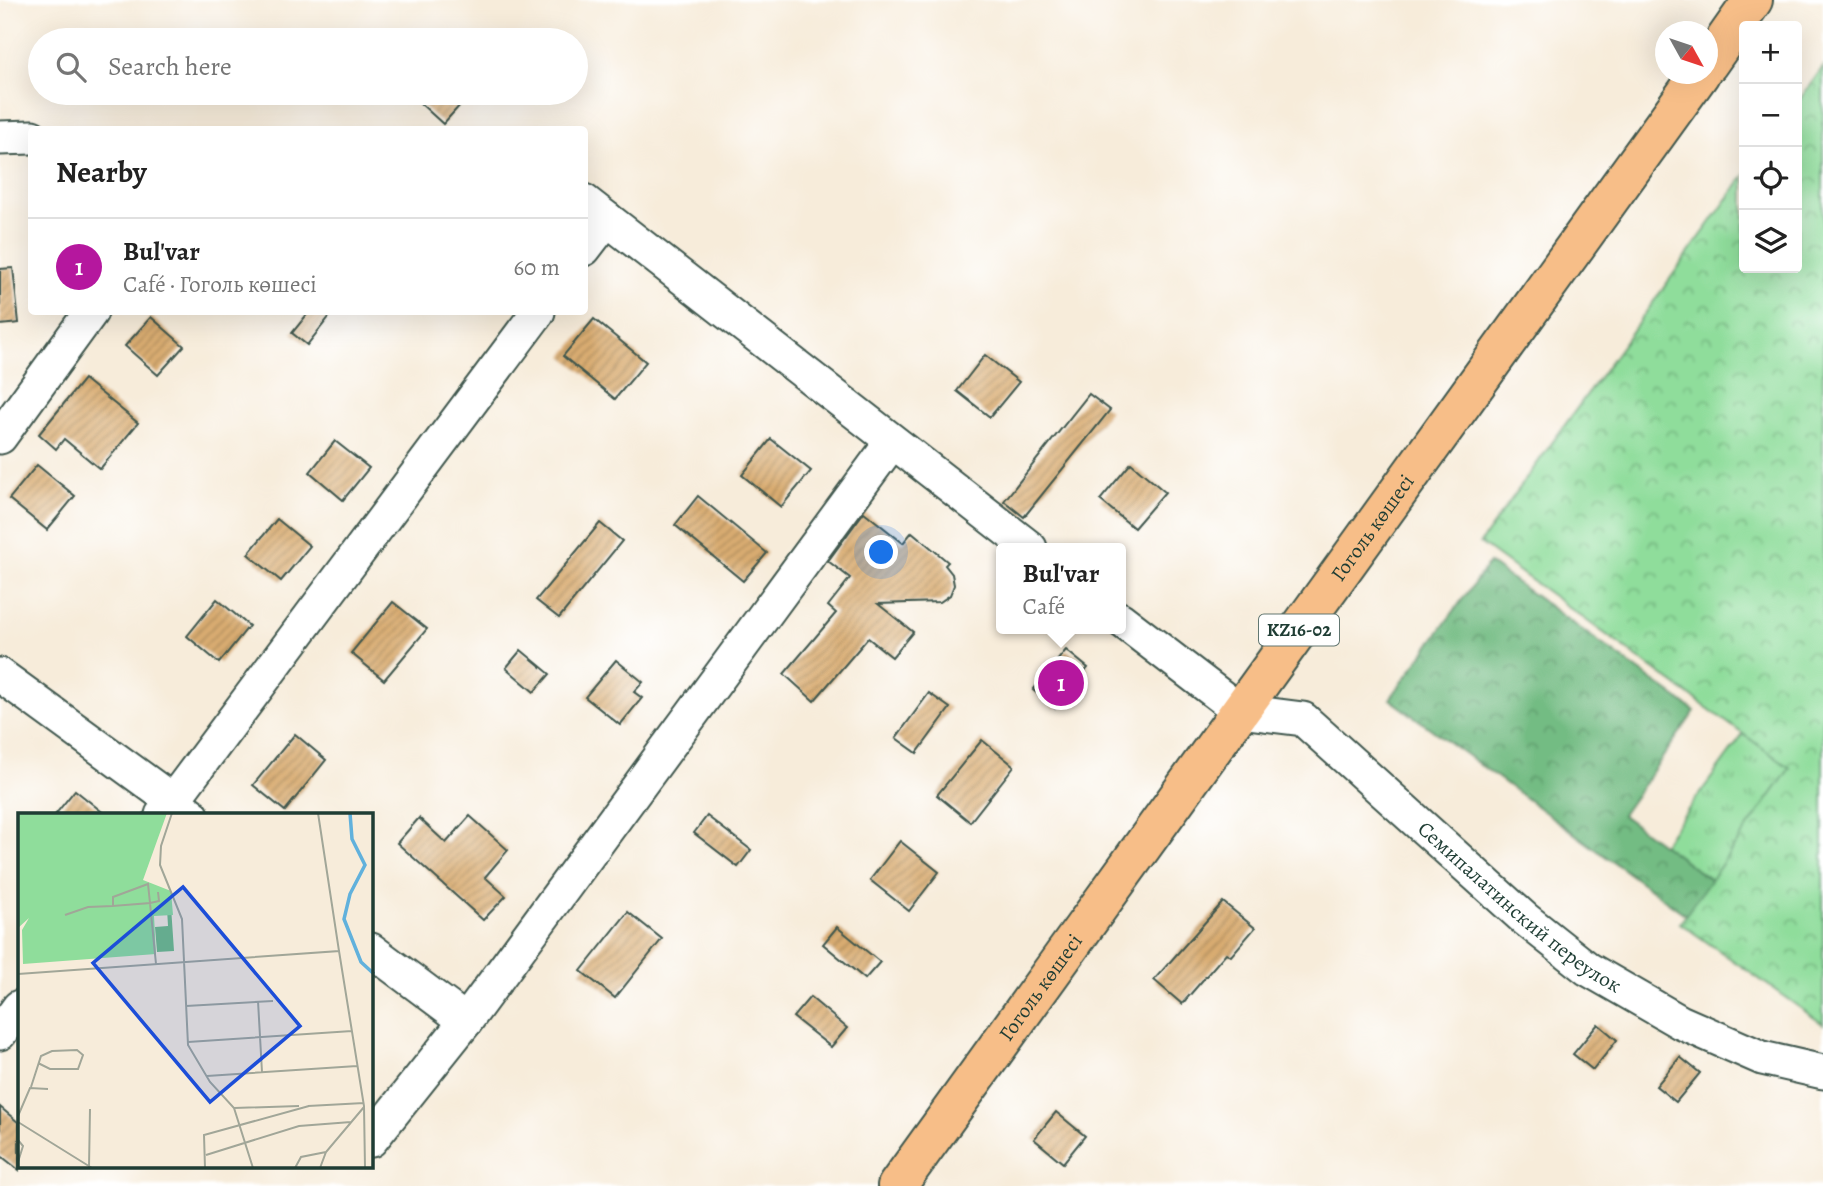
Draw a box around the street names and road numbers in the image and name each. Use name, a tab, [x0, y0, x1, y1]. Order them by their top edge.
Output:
street label: Гоголь көшесі	[1324, 468, 1421, 587]
road number: KZ16-02	[1259, 614, 1339, 646]
street label: Семипалатинский переулок	[1412, 815, 1627, 999]
street label: Гоголь көшесі	[992, 928, 1089, 1047]

